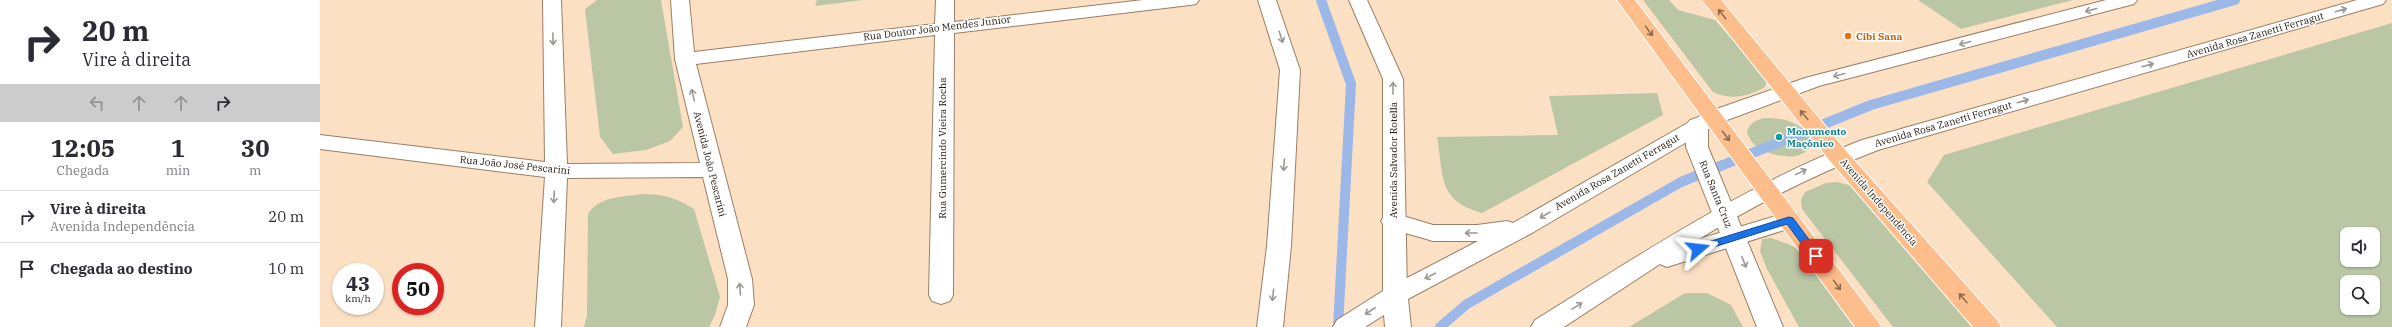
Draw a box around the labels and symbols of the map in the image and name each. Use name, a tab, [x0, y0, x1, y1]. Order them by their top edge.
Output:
one-way arrow	[2334, 6, 2347, 13]
one-way arrow	[2084, 7, 2097, 14]
one-way arrow	[1718, 9, 1726, 20]
street label: Avenida Rosa Zanetti Ferragut	[2185, 9, 2326, 61]
street label: Rua Doutor João Mendes Junior	[863, 12, 1012, 44]
one-way arrow	[1645, 26, 1653, 37]
one-way arrow	[1278, 30, 1285, 43]
place label: Cibi Sana	[1856, 30, 1903, 43]
marker: Cibi Sana	[1843, 31, 1853, 41]
one-way arrow	[549, 32, 557, 45]
one-way arrow	[1959, 39, 1972, 47]
one-way arrow	[2142, 61, 2155, 68]
one-way arrow	[1833, 72, 1846, 79]
street label: Rua Gumercindo Vieira Rocha	[936, 77, 949, 219]
one-way arrow	[1389, 82, 1397, 95]
one-way arrow	[689, 89, 697, 102]
one-way arrow	[2017, 97, 2030, 104]
street label: Avenida Rosa Zanetti Ferragut	[1873, 98, 2014, 150]
street label: Avenida Salvador Rotella	[1387, 101, 1400, 218]
one-way arrow	[1800, 109, 1809, 120]
street label: Avenida João Pescarini	[691, 110, 729, 218]
place label: Monumento Maçônico	[1787, 125, 1847, 150]
street label: Avenida Rosa Zanetti Ferragut	[1552, 131, 1682, 213]
one-way arrow	[1721, 131, 1730, 142]
marker: Monumento Maçônico	[1774, 132, 1784, 142]
street label: Rua João José Pescarini	[459, 153, 571, 177]
street label: Avenida Independência	[1838, 156, 1921, 249]
one-way arrow	[1280, 158, 1288, 171]
street label: Rua Santa Cruz	[1697, 158, 1735, 230]
one-way arrow	[1795, 168, 1807, 175]
one-way arrow	[551, 190, 558, 203]
one-way arrow	[1539, 211, 1551, 219]
position arrow	[1677, 228, 1719, 270]
one-way arrow	[1465, 229, 1478, 237]
pin	[1799, 239, 1833, 273]
one-way arrow	[1741, 256, 1748, 268]
speed limit sign: 50	[392, 263, 444, 315]
one-way arrow	[1424, 273, 1436, 280]
one-way arrow	[1833, 279, 1842, 290]
one-way arrow	[737, 283, 744, 296]
one-way arrow	[1270, 288, 1277, 301]
one-way arrow	[1958, 292, 1967, 303]
one-way arrow	[1571, 302, 1583, 310]
one-way arrow	[1365, 307, 1376, 315]

